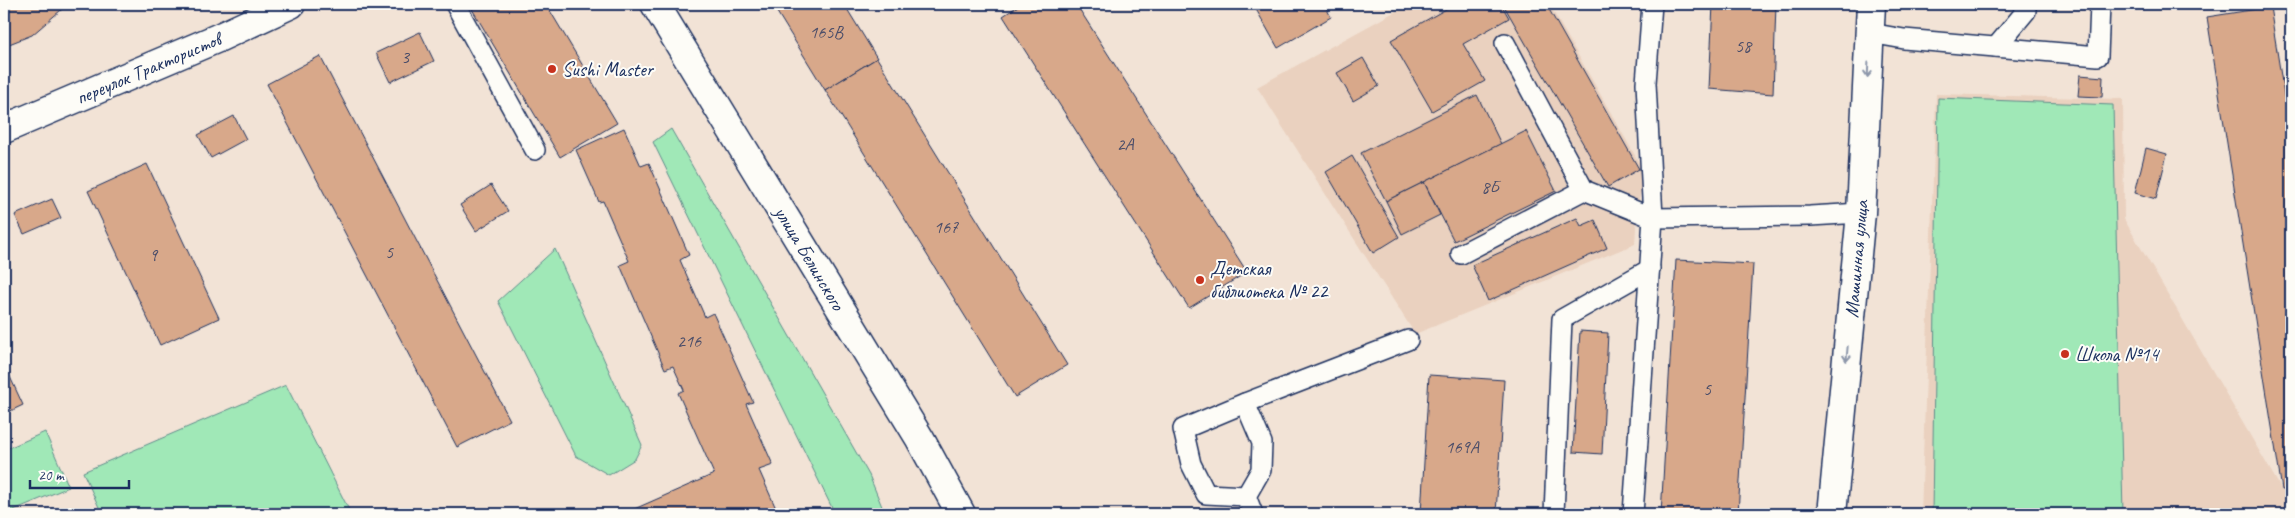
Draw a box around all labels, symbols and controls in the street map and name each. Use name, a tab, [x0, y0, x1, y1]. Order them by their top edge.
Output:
house number: 165В	[809, 21, 845, 43]
street label: переулок Трактористов	[72, 25, 227, 110]
house number: 58	[1735, 35, 1753, 57]
house number: 3	[401, 46, 411, 68]
place label: Sushi Master	[562, 57, 655, 82]
one-way arrow	[1864, 62, 1873, 78]
marker: Sushi Master	[546, 63, 558, 75]
house number: 2А	[1116, 133, 1135, 155]
house number: 8Б	[1481, 176, 1501, 198]
street label: Машинная улица	[1839, 198, 1874, 319]
street label: улица Белинского	[768, 201, 851, 316]
house number: 167	[934, 216, 959, 238]
house number: 5	[385, 241, 394, 263]
house number: 9	[149, 244, 159, 266]
place label: Детская библиотека № 22	[1210, 256, 1329, 304]
marker: Детская библиотека № 22	[1194, 274, 1206, 286]
house number: 216	[677, 330, 702, 352]
place label: Школа №14	[2075, 342, 2160, 367]
one-way arrow	[1843, 346, 1852, 362]
marker: Школа №14	[2059, 348, 2071, 360]
house number: 5	[1703, 378, 1712, 400]
house number: 169А	[1445, 436, 1480, 458]
scale bar	[30, 458, 129, 490]
text: 20 m	[38, 466, 65, 485]

